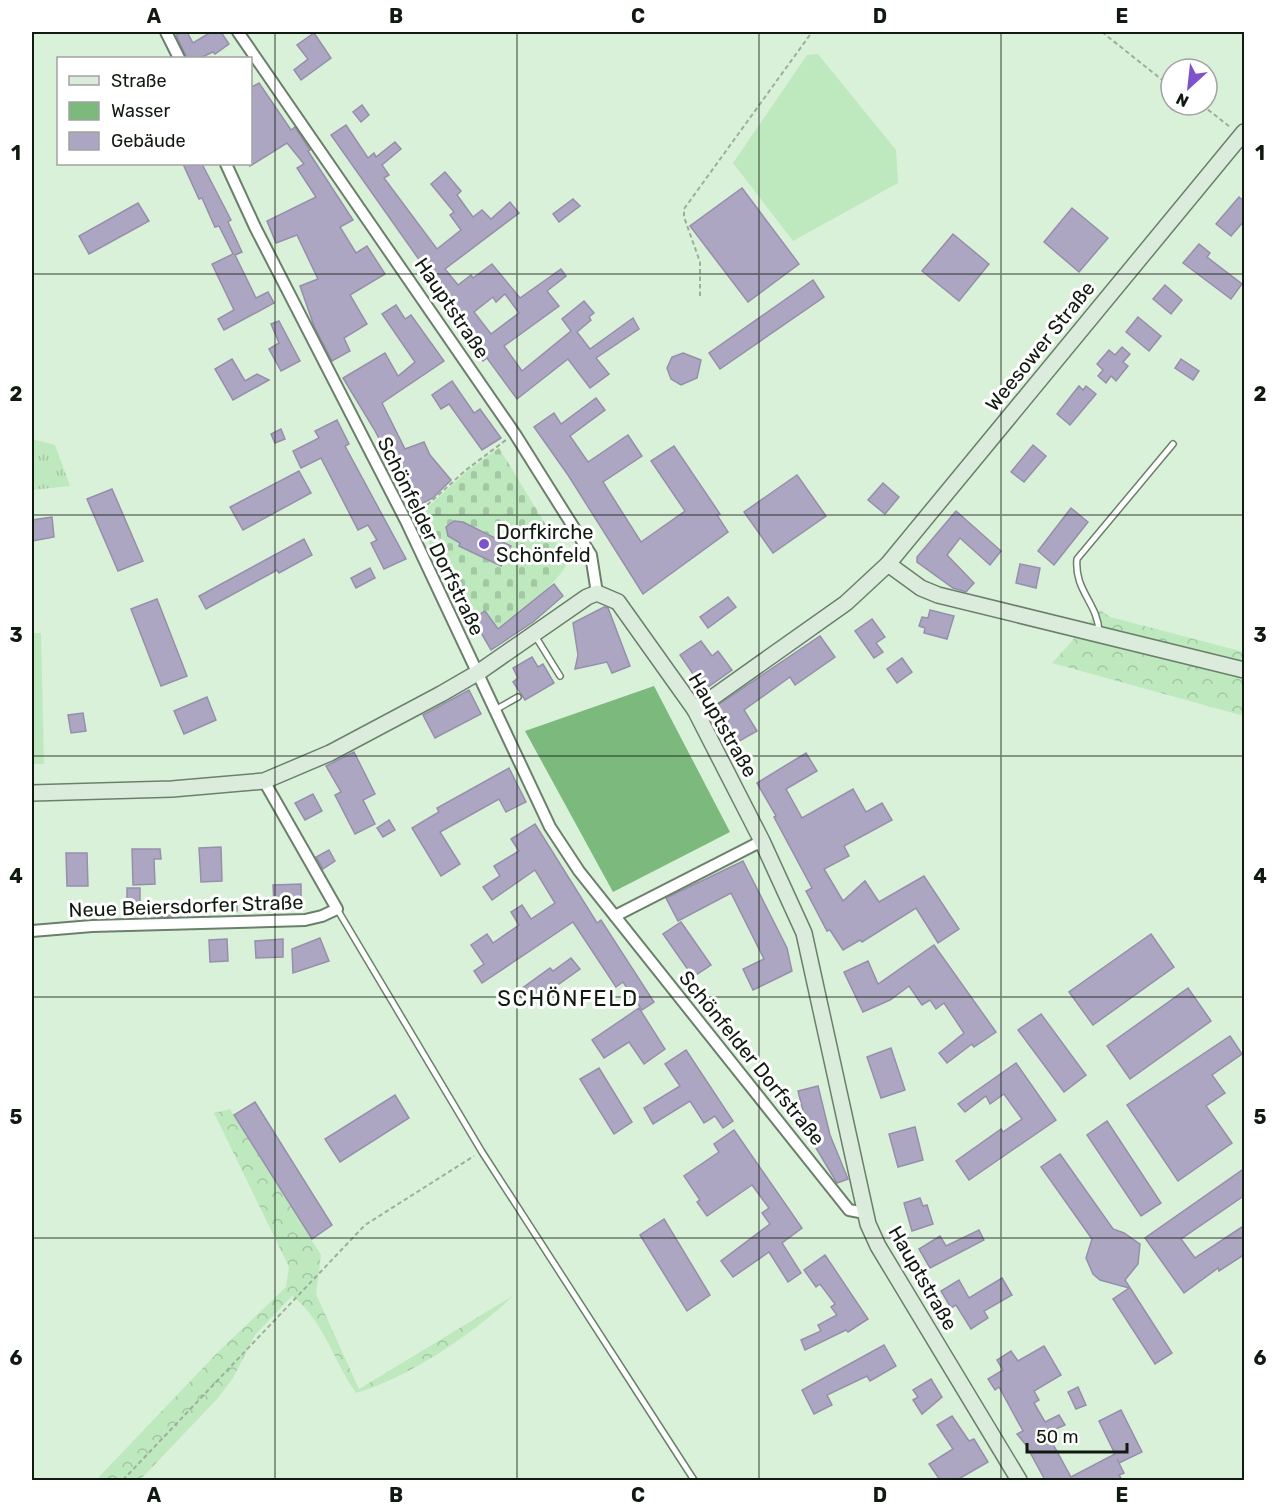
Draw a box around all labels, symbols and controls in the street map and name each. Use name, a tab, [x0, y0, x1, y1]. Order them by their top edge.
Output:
text: A	[147, 4, 162, 28]
text: B	[389, 4, 403, 28]
text: C	[631, 4, 645, 28]
text: D	[873, 4, 887, 28]
text: E	[1116, 4, 1128, 28]
legend	[57, 57, 252, 165]
north arrow	[1159, 57, 1219, 117]
text: Straße	[111, 70, 167, 92]
text: N	[1173, 89, 1192, 111]
text: Wasser	[111, 100, 170, 122]
text: Gebäude	[111, 130, 186, 152]
text: 1	[11, 141, 21, 165]
text: 1	[1255, 141, 1265, 165]
street label: Hauptstraße	[409, 253, 495, 363]
street label: Weesower Straße	[980, 276, 1100, 416]
text: 2	[10, 382, 23, 406]
text: 2	[1254, 382, 1267, 406]
street label: Schönfelder Dorfstraße	[372, 433, 490, 639]
place label: Dorfkirche Schönfeld	[496, 520, 594, 567]
marker: Dorfkirche Schönfeld	[477, 537, 491, 551]
text: 3	[9, 623, 23, 647]
text: 3	[1253, 623, 1267, 647]
street label: Hauptstraße	[683, 669, 763, 781]
text: 4	[9, 864, 23, 888]
text: 4	[1253, 864, 1267, 888]
street label: Neue Beiersdorfer Straße	[68, 890, 304, 922]
street label: Schönfelder Dorfstraße	[674, 966, 830, 1150]
district label: SCHÖNFELD	[497, 985, 639, 1012]
text: 5	[10, 1105, 23, 1129]
text: 5	[1254, 1105, 1267, 1129]
street label: Hauptstraße	[883, 1222, 963, 1334]
text: 6	[9, 1346, 23, 1370]
text: 6	[1253, 1346, 1267, 1370]
scale bar	[1027, 1416, 1128, 1454]
text: 50 m	[1036, 1426, 1079, 1448]
text: A	[147, 1483, 162, 1507]
text: B	[389, 1483, 403, 1507]
text: C	[631, 1483, 645, 1507]
text: D	[873, 1483, 887, 1507]
text: E	[1116, 1483, 1128, 1507]

